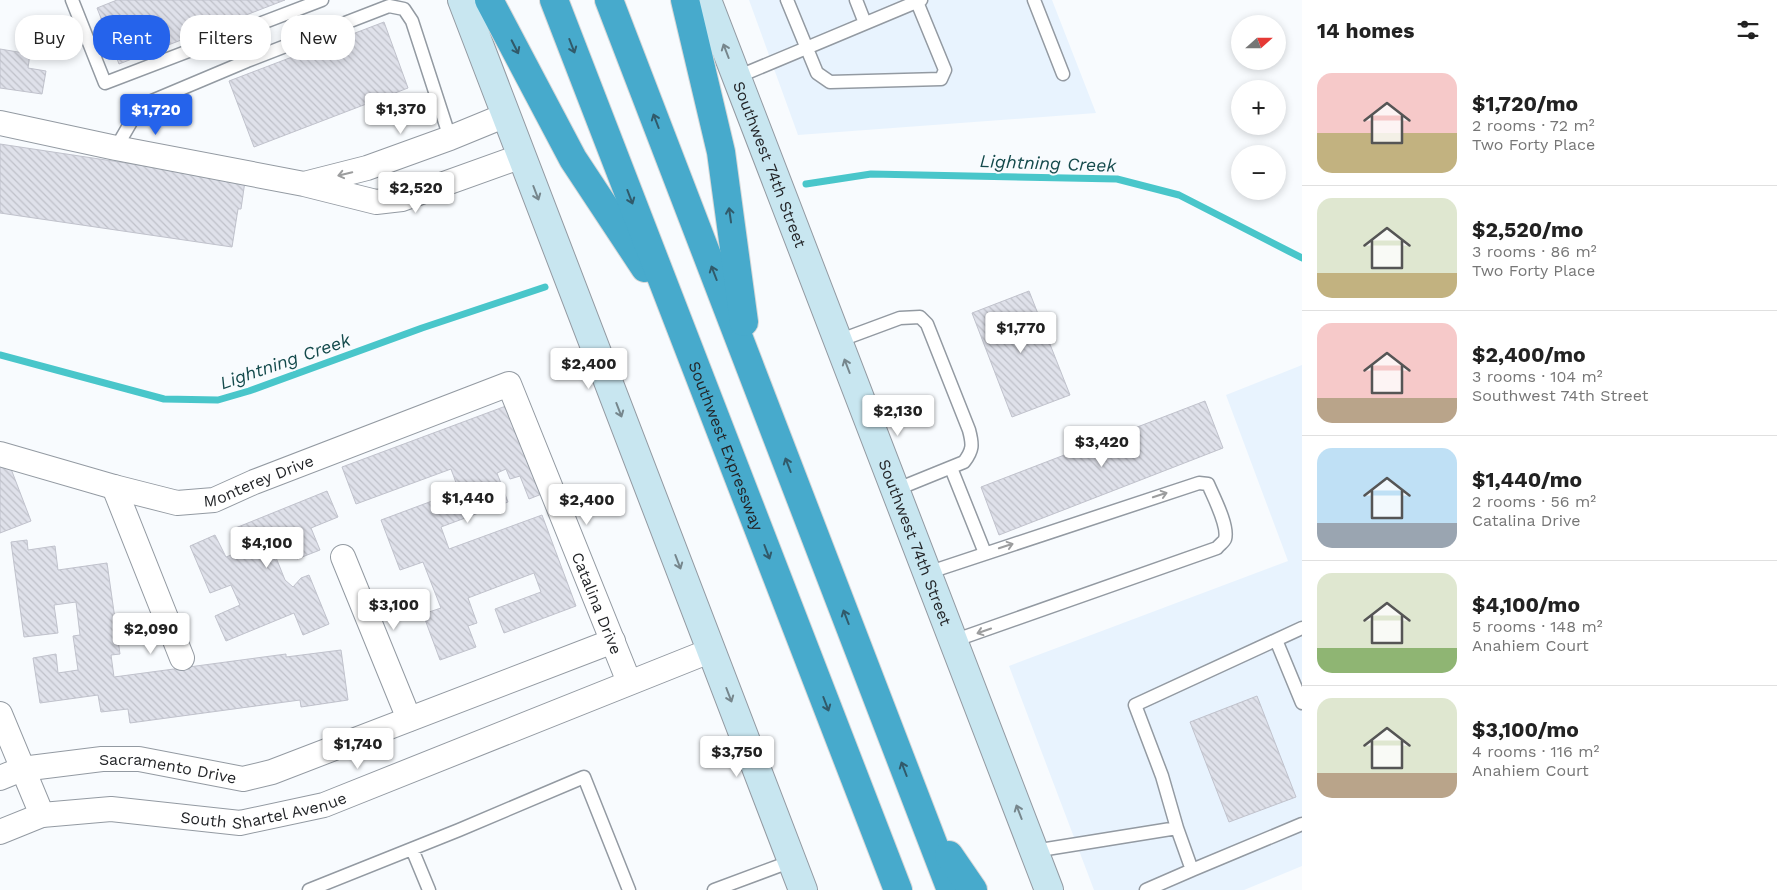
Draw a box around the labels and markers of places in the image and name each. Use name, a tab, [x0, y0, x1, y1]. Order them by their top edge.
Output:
pin: $1,370	[360, 92, 442, 135]
pin: $1,720	[115, 94, 197, 136]
pin: $2,520	[375, 172, 457, 214]
pin: $1,770	[980, 312, 1062, 354]
pin: $2,400	[548, 348, 630, 390]
pin: $2,130	[857, 394, 939, 437]
pin: $3,420	[1061, 426, 1143, 468]
pin: $1,440	[427, 482, 509, 524]
pin: $2,400	[546, 484, 628, 526]
pin: $4,100	[226, 526, 308, 569]
pin: $3,100	[353, 588, 435, 631]
pin: $2,090	[110, 612, 192, 655]
pin: $1,740	[317, 728, 399, 770]
pin: $3,750	[696, 736, 778, 778]

